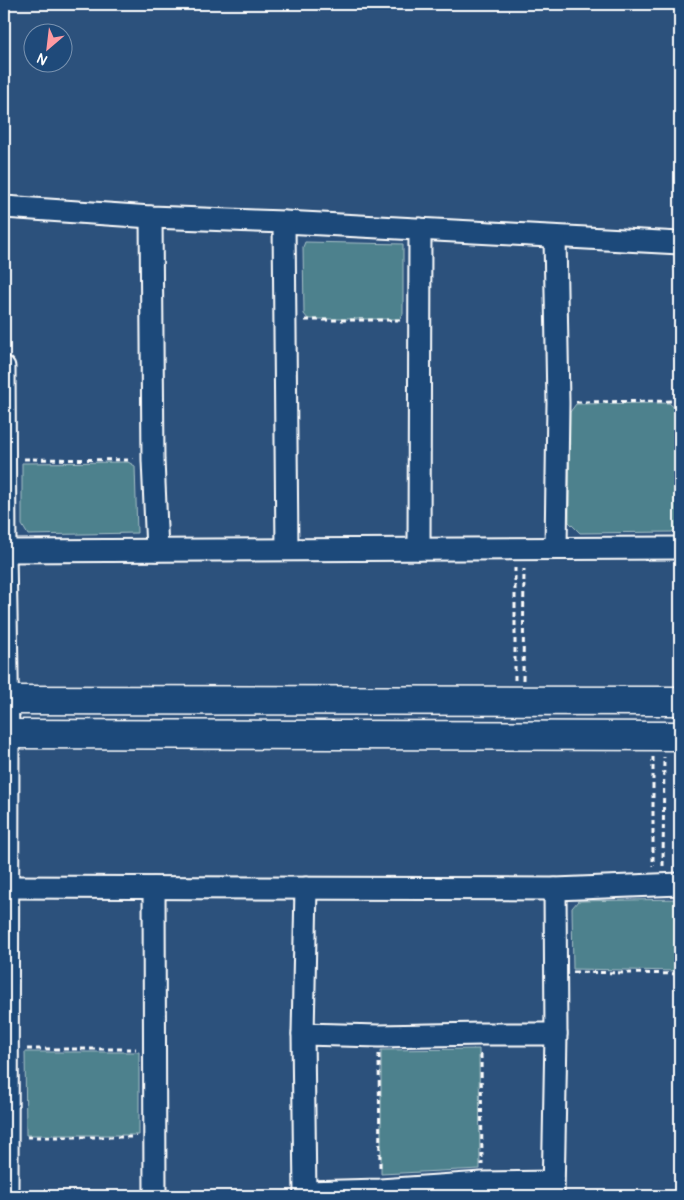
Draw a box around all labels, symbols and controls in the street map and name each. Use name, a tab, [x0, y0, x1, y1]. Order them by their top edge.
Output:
north arrow	[22, 22, 72, 72]
text: N	[34, 49, 50, 69]

